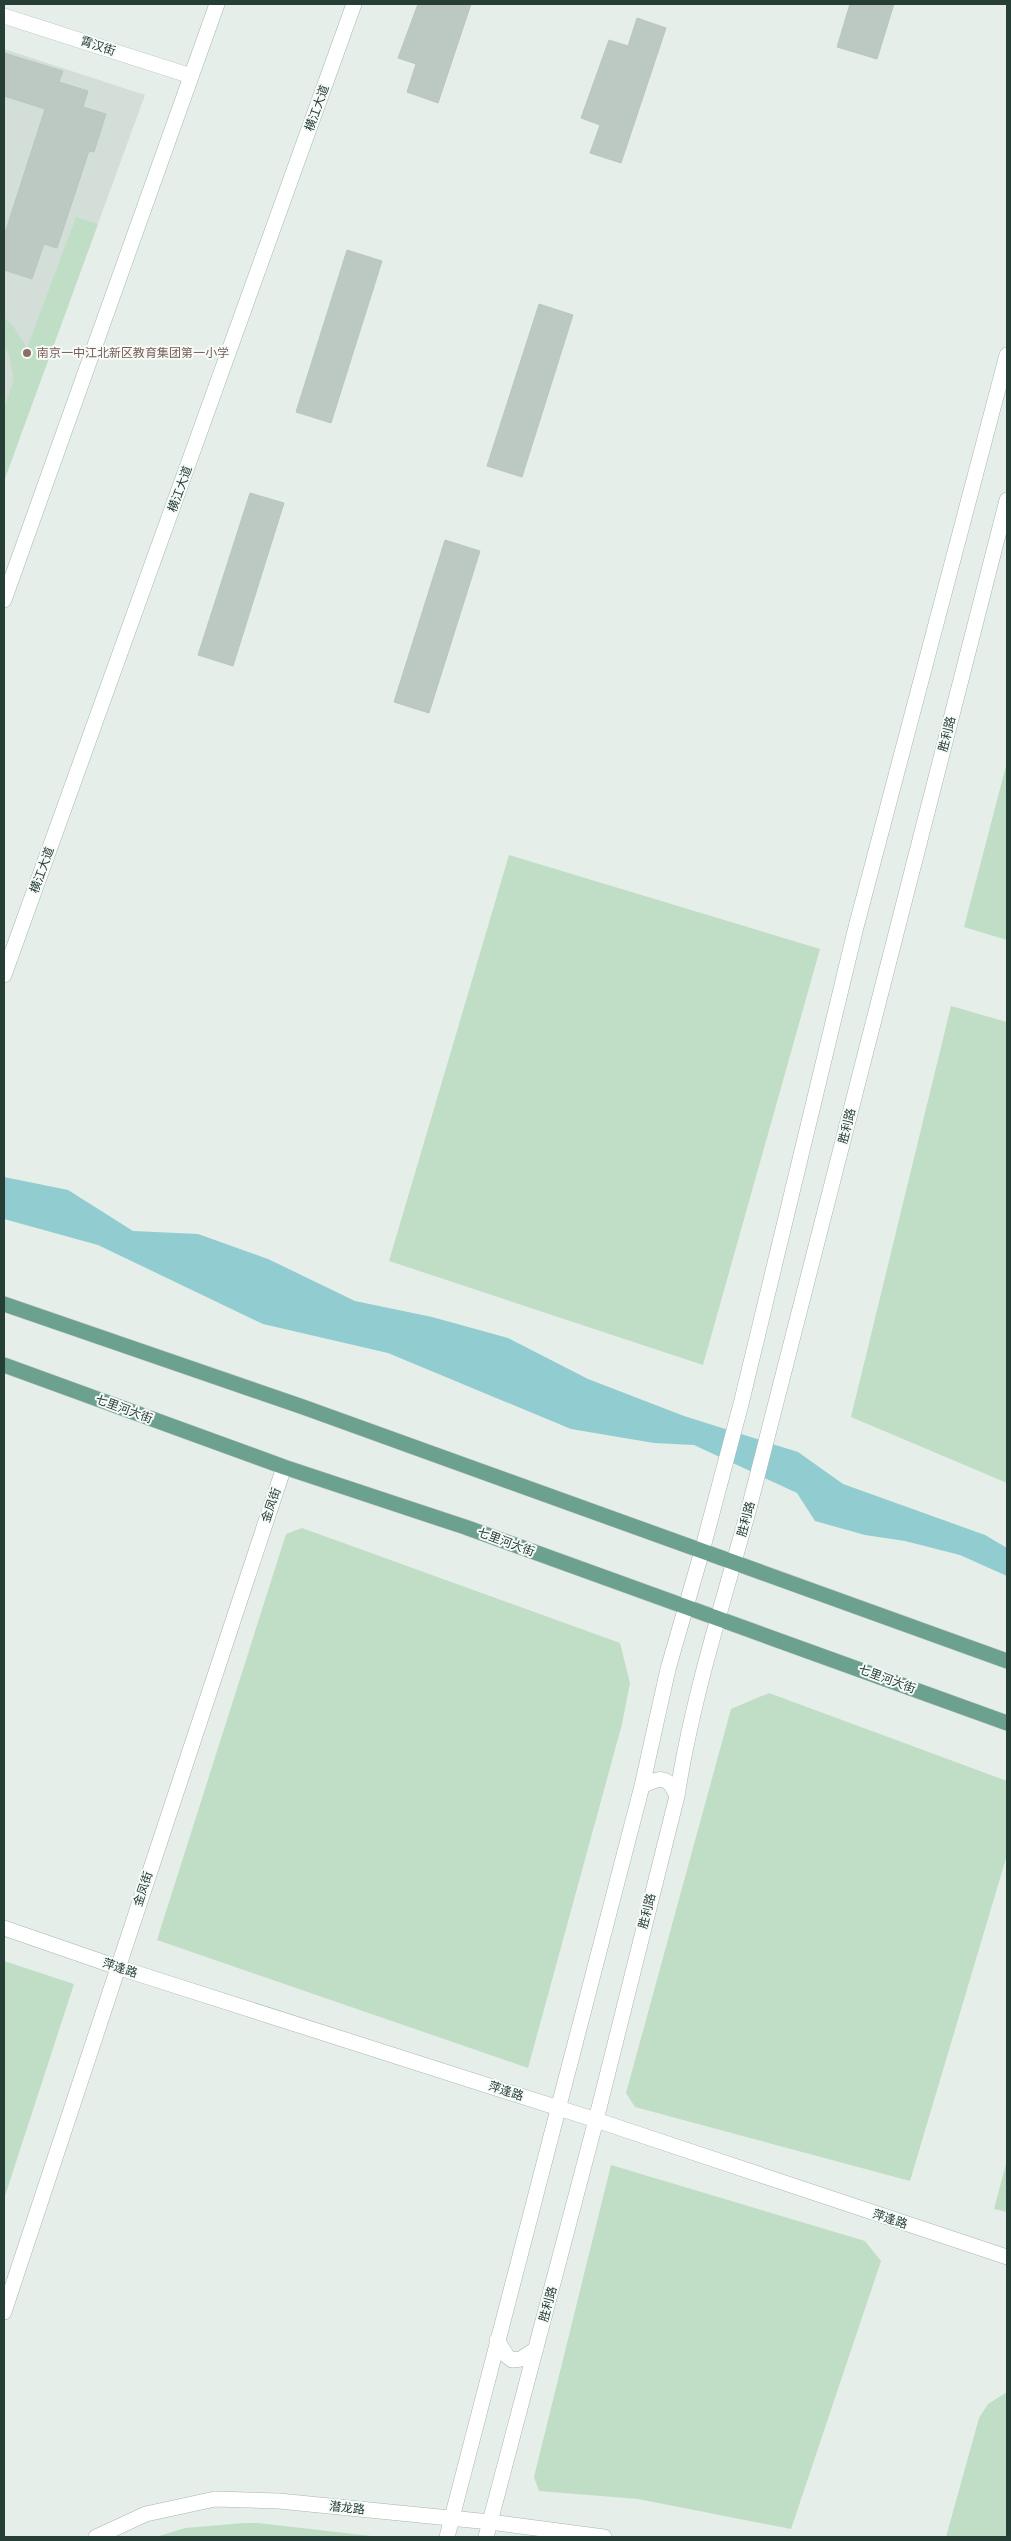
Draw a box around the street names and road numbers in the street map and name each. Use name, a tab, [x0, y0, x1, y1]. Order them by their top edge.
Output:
street label: 霄汉街	[78, 34, 117, 59]
street label: 横江大道	[302, 83, 333, 133]
street label: 横江大道	[165, 464, 196, 514]
street label: 胜利路	[936, 715, 959, 753]
street label: 横江大道	[27, 845, 58, 895]
street label: 胜利路	[836, 1107, 859, 1145]
street label: 七里河大街	[93, 1392, 155, 1427]
street label: 金凤街	[259, 1486, 284, 1525]
street label: 胜利路	[735, 1500, 758, 1538]
street label: 七里河大街	[475, 1525, 537, 1560]
street label: 七里河大街	[856, 1662, 918, 1697]
street label: 金凤街	[131, 1870, 156, 1909]
street label: 胜利路	[636, 1892, 659, 1930]
street label: 萍逢路	[100, 1956, 139, 1981]
street label: 萍逢路	[486, 2079, 525, 2104]
street label: 萍逢路	[870, 2207, 909, 2232]
street label: 胜利路	[537, 2285, 560, 2323]
street label: 潜龙路	[328, 2499, 366, 2518]

